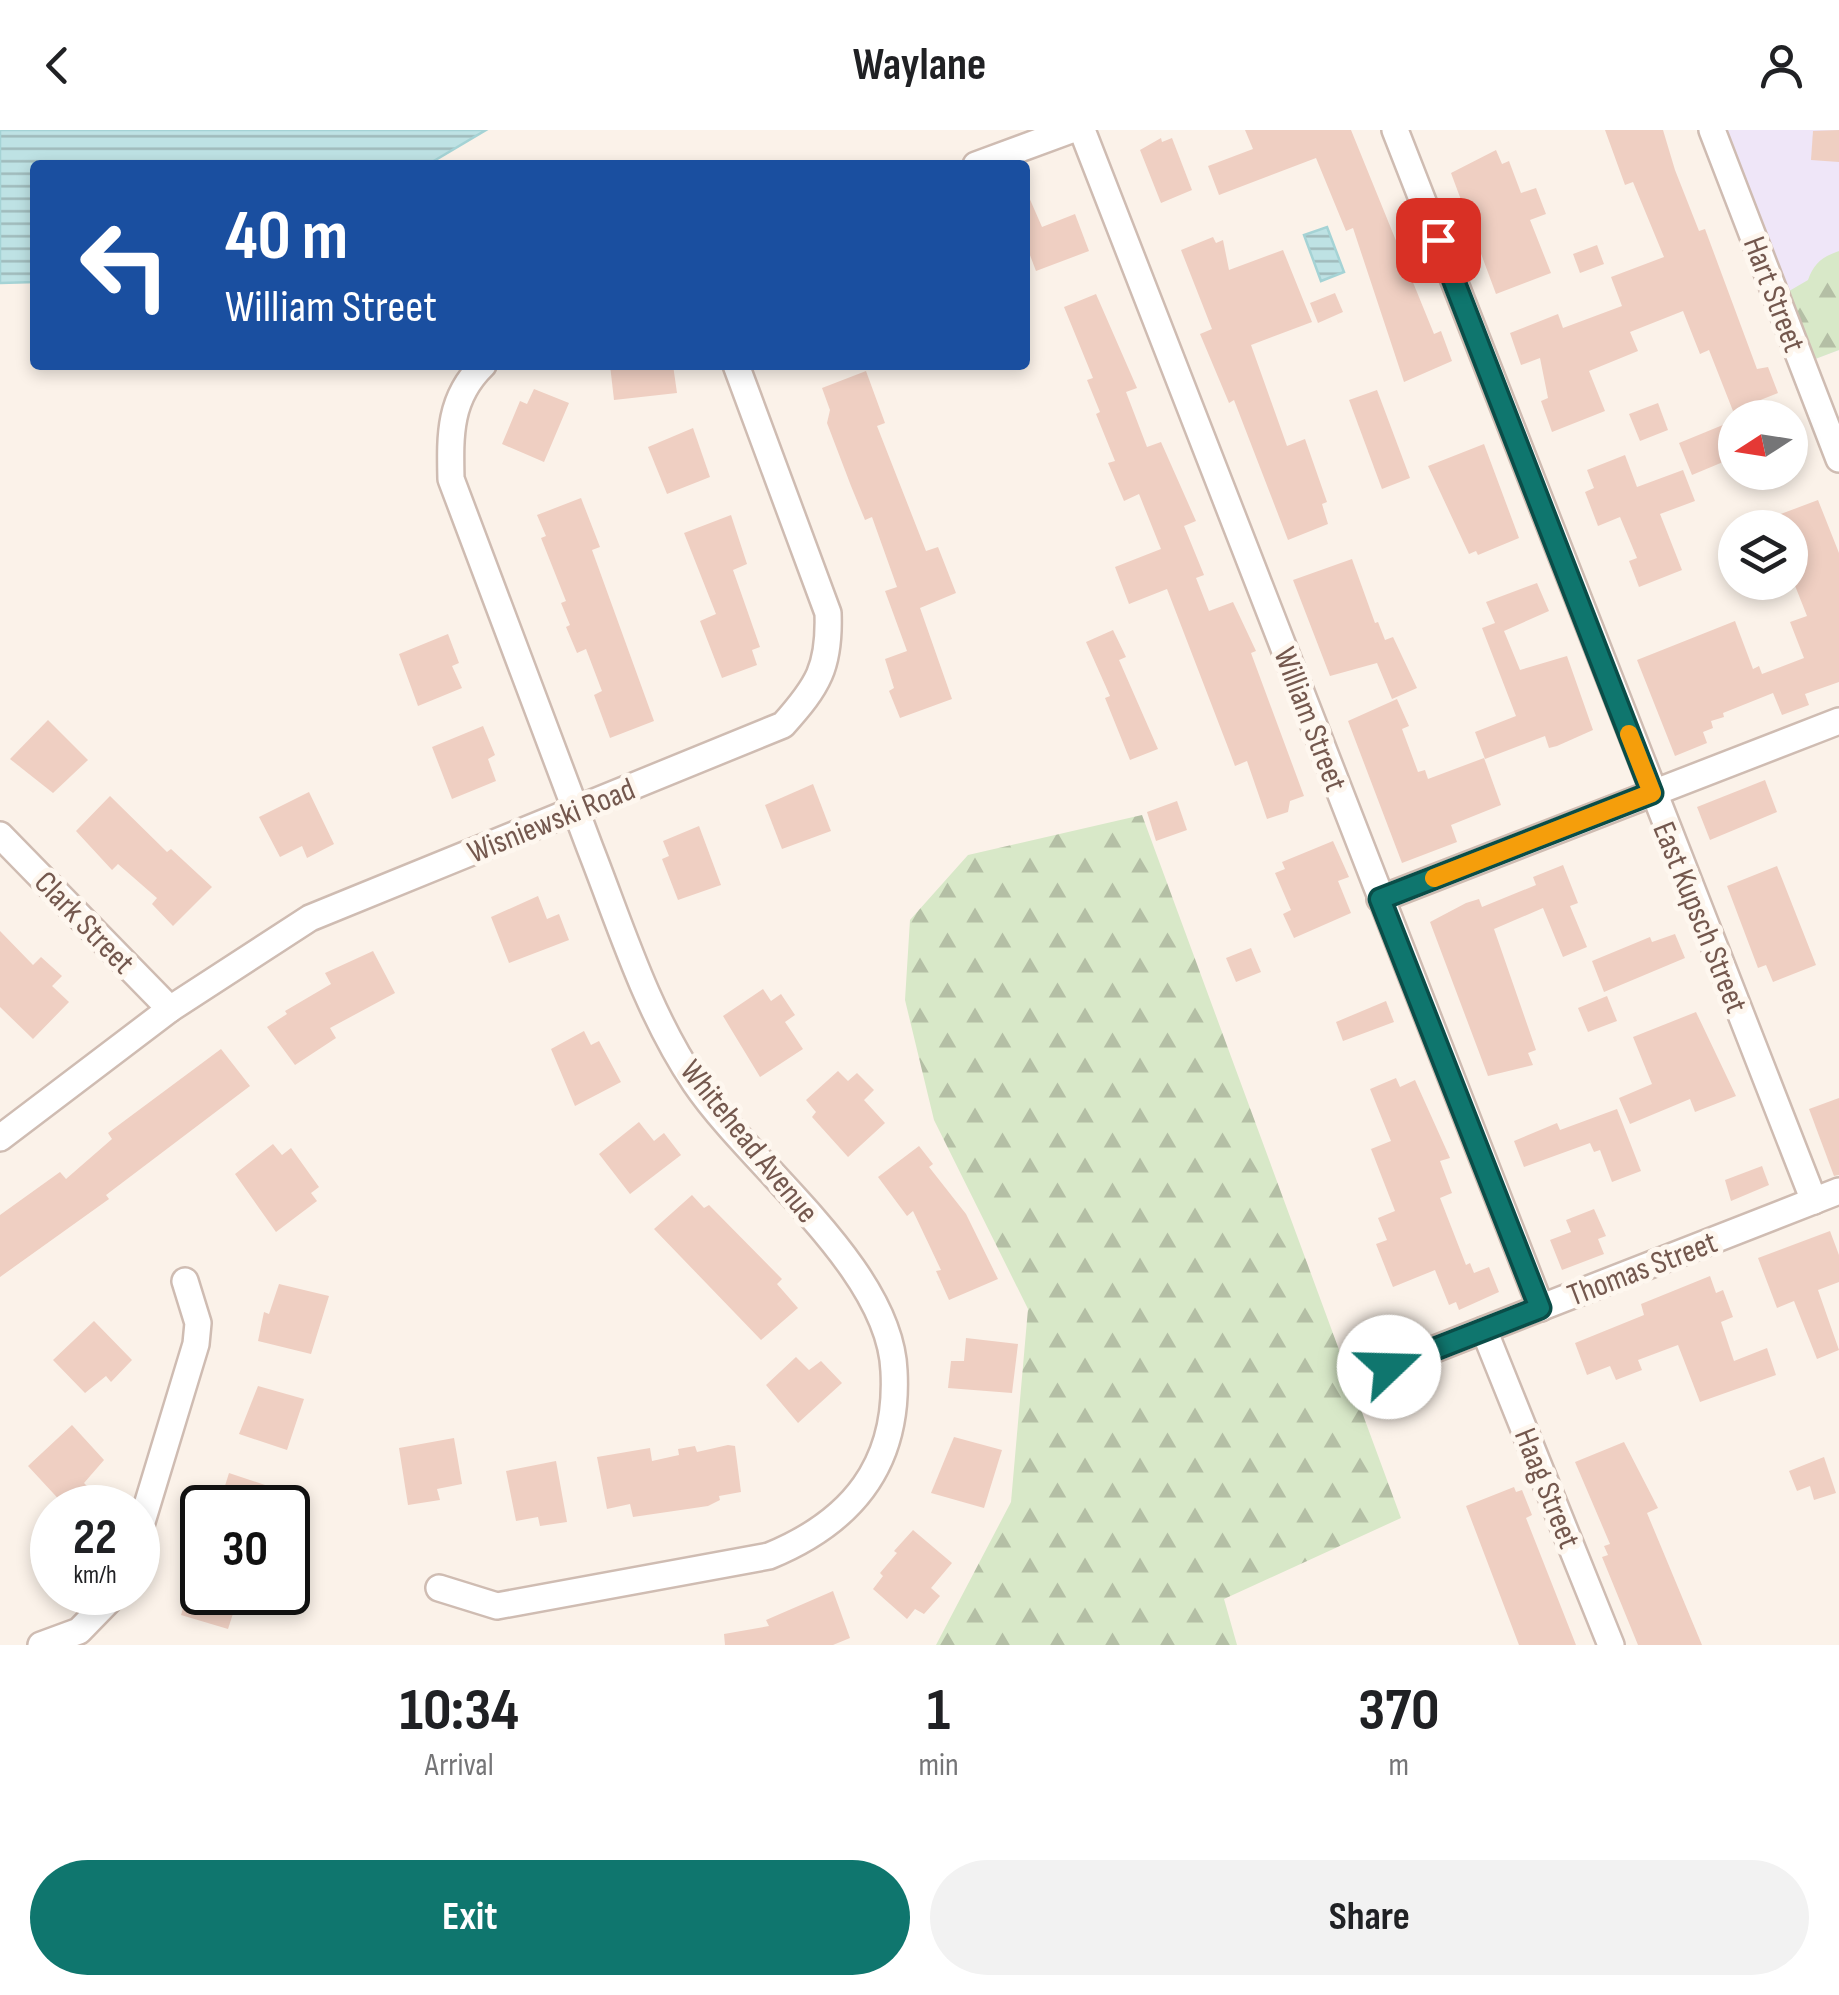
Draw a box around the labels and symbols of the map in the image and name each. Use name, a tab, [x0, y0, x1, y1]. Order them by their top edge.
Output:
pin	[1396, 198, 1481, 283]
street label: Hart Street	[1734, 231, 1813, 358]
north arrow	[1718, 400, 1808, 490]
street label: William Street	[1264, 642, 1355, 797]
street label: Wisniewski Road	[462, 770, 641, 873]
street label: East Kupsch Street	[1644, 816, 1756, 1019]
street label: Clark Street	[26, 864, 142, 983]
street label: Whitehead Avenue	[671, 1053, 826, 1231]
street label: Thomas Street	[1562, 1223, 1723, 1316]
position arrow	[1337, 1315, 1441, 1419]
street label: Haag Street	[1505, 1423, 1588, 1554]
speed limit sign: 30	[180, 1485, 310, 1615]

